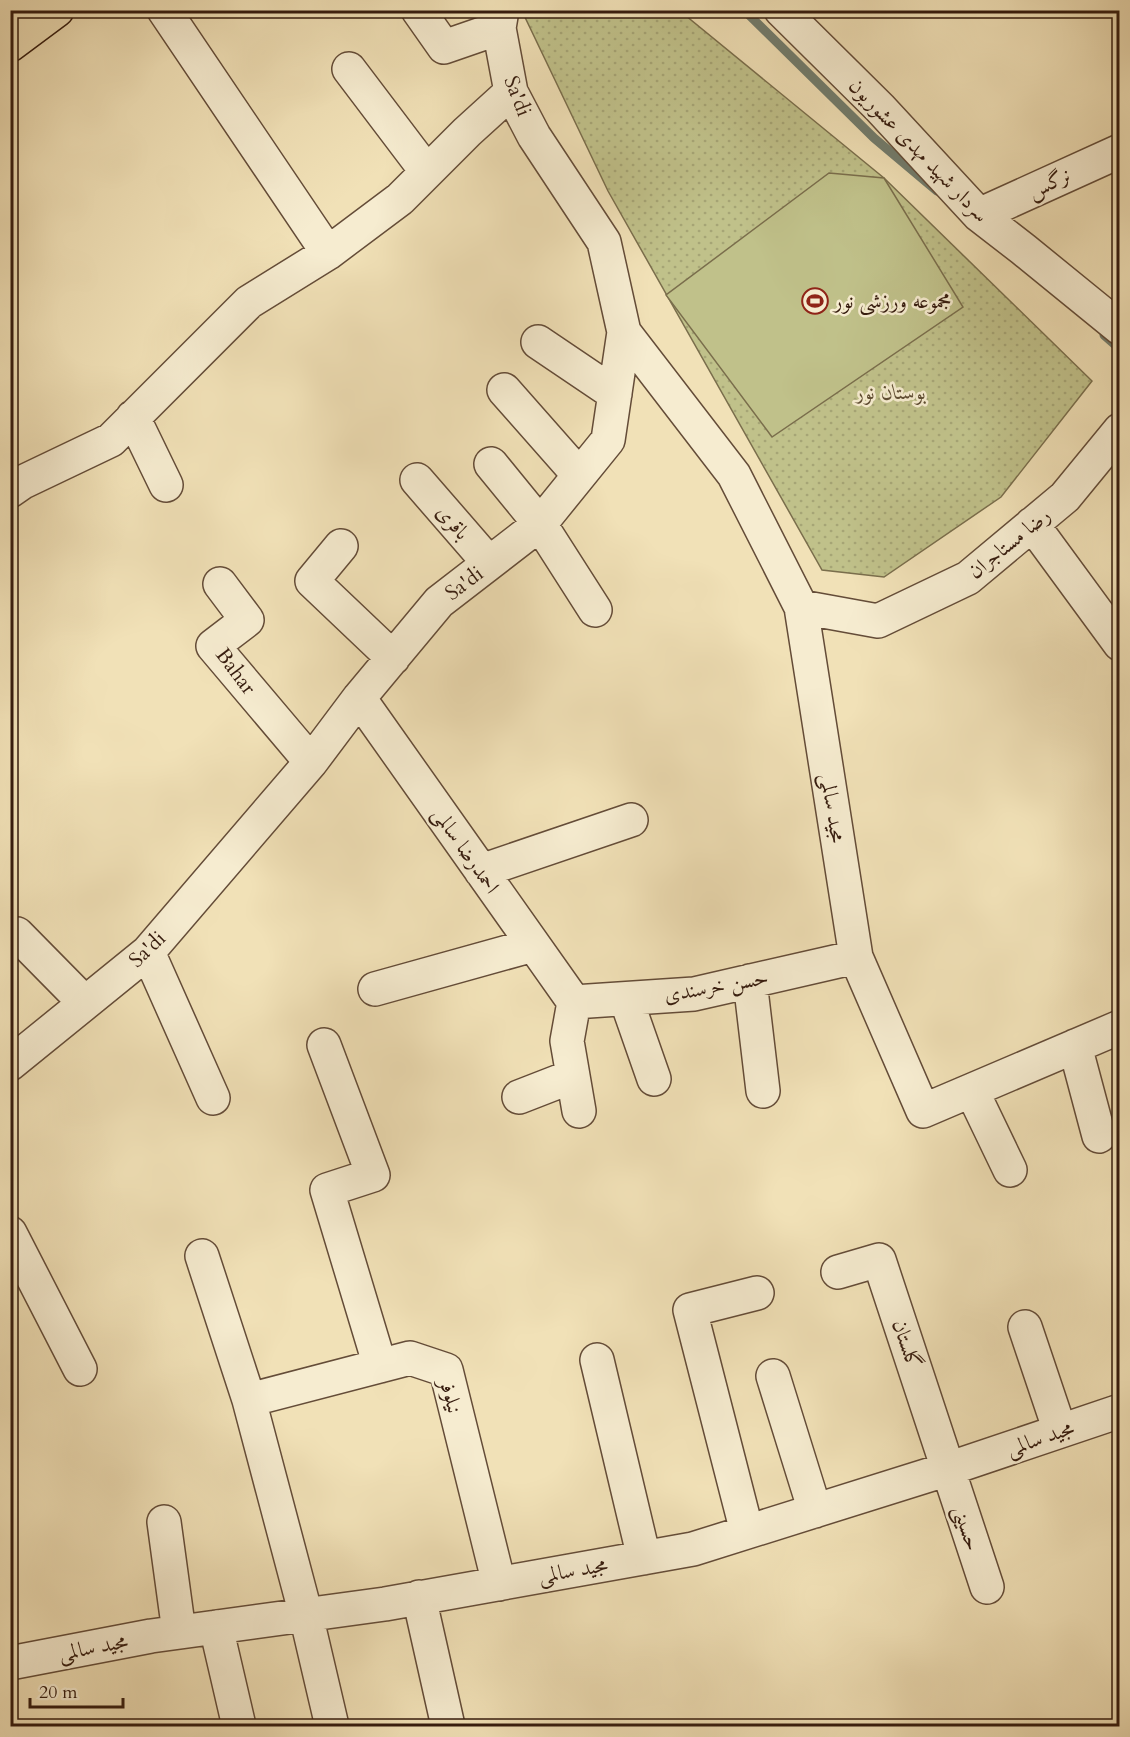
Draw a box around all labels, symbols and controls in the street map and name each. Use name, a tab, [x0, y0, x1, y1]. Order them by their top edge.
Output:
street label: Sa'di	[497, 72, 539, 121]
street label: سردار شهید مهدی عشوریون	[842, 72, 995, 229]
street label: نرگس	[1023, 161, 1076, 206]
sports icon: مجموعه ورزشی نور	[800, 286, 830, 316]
place label: مجموعه ورزشی نور	[832, 287, 952, 316]
park label: بوستان نور	[854, 378, 926, 407]
street label: باقری	[429, 498, 476, 546]
street label: رضا مستاجران	[962, 501, 1057, 586]
street label: Sa'di	[439, 559, 490, 607]
street label: Bahar	[208, 642, 263, 701]
street label: مجید سالمی	[813, 771, 852, 845]
street label: احمدرضا سالمی	[425, 801, 506, 899]
street label: Sa'di	[122, 924, 172, 974]
street label: حسن خرسندی	[662, 963, 771, 1010]
street label: گلستان	[885, 1316, 928, 1373]
street label: نیلوفر	[431, 1374, 469, 1417]
street label: مجید سالمی	[1002, 1413, 1078, 1464]
street label: حسینی	[946, 1502, 987, 1555]
street label: مجید سالمی	[536, 1550, 610, 1591]
street label: مجید سالمی	[56, 1627, 130, 1668]
scale bar	[30, 1671, 123, 1709]
text: 20 m	[39, 1680, 78, 1705]

